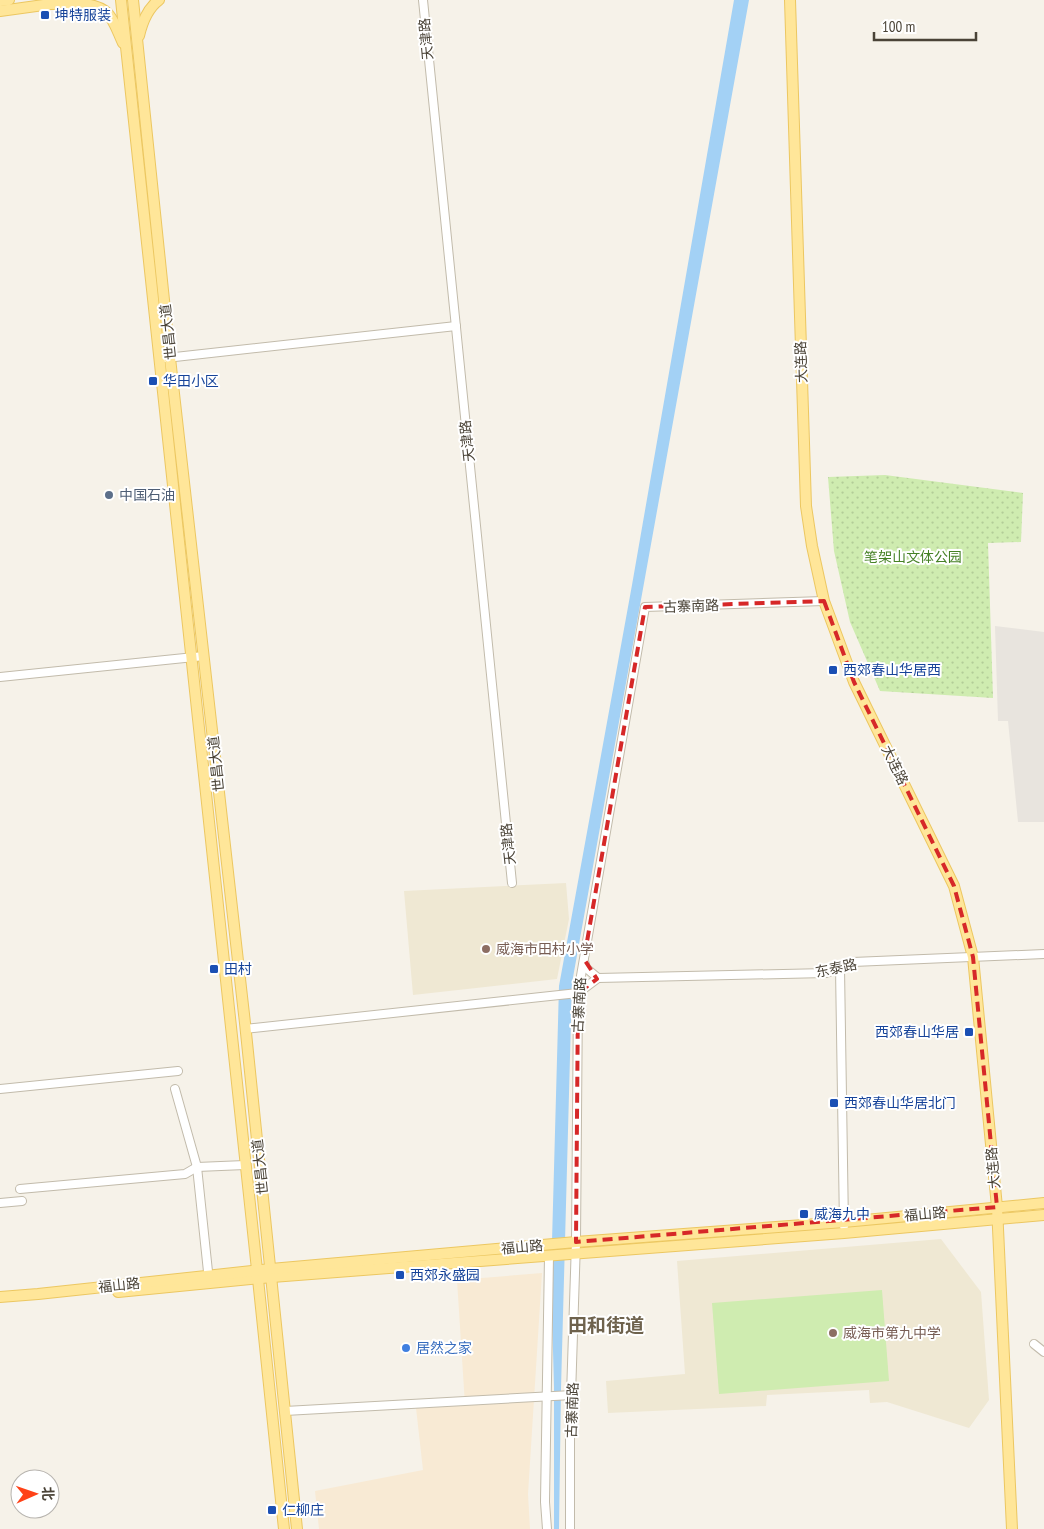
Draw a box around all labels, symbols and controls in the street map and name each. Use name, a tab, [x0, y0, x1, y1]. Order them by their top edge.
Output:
place label: 坤特服装	[55, 6, 111, 24]
marker: 坤特服装	[39, 9, 51, 21]
scale bar	[874, 10, 976, 42]
street label: 天津路	[415, 17, 437, 61]
text: 100 m	[882, 17, 915, 36]
street label: 世昌大道	[156, 303, 180, 361]
street label: 大连路	[791, 341, 811, 383]
place label: 华田小区	[163, 372, 219, 390]
marker: 华田小区	[147, 375, 159, 387]
street label: 天津路	[456, 419, 478, 463]
place label: 中国石油	[119, 486, 175, 504]
marker: 中国石油	[103, 489, 115, 501]
park label: 笔架山文体公园	[864, 548, 962, 566]
street label: 古寨南路	[663, 596, 719, 616]
place label: 西郊春山华居西	[843, 661, 941, 679]
marker: 西郊春山华居西	[827, 664, 839, 676]
street label: 世昌大道	[204, 735, 228, 793]
street label: 大连路	[878, 742, 912, 788]
street label: 天津路	[497, 822, 519, 866]
place label: 威海市田村小学	[496, 940, 594, 958]
marker: 威海市田村小学	[480, 943, 492, 955]
street label: 东泰路	[814, 955, 858, 981]
place label: 田村	[224, 960, 252, 978]
marker: 田村	[208, 963, 220, 975]
street label: 古寨南路	[569, 977, 589, 1033]
place label: 西郊春山华居	[875, 1023, 959, 1041]
marker: 西郊春山华居	[963, 1026, 975, 1038]
place label: 西郊春山华居北门	[844, 1094, 956, 1112]
marker: 西郊春山华居北门	[828, 1097, 840, 1109]
street label: 世昌大道	[248, 1138, 272, 1196]
street label: 大连路	[982, 1146, 1004, 1190]
street label: 福山路	[903, 1203, 947, 1225]
place label: 威海九中	[814, 1205, 870, 1223]
marker: 威海九中	[798, 1208, 810, 1220]
street label: 福山路	[500, 1236, 544, 1258]
place label: 西郊永盛园	[410, 1266, 480, 1284]
marker: 西郊永盛园	[394, 1269, 406, 1281]
street label: 福山路	[97, 1274, 141, 1296]
district label: 田和街道	[568, 1313, 644, 1337]
place label: 威海市第九中学	[843, 1324, 941, 1342]
marker: 威海市第九中学	[827, 1327, 839, 1339]
place label: 居然之家	[416, 1339, 472, 1357]
marker: 居然之家	[400, 1342, 412, 1354]
street label: 古寨南路	[562, 1382, 582, 1438]
north arrow	[10, 1469, 60, 1519]
text: 北	[39, 1486, 57, 1501]
place label: 仁柳庄	[282, 1501, 324, 1519]
marker: 仁柳庄	[266, 1504, 278, 1516]

